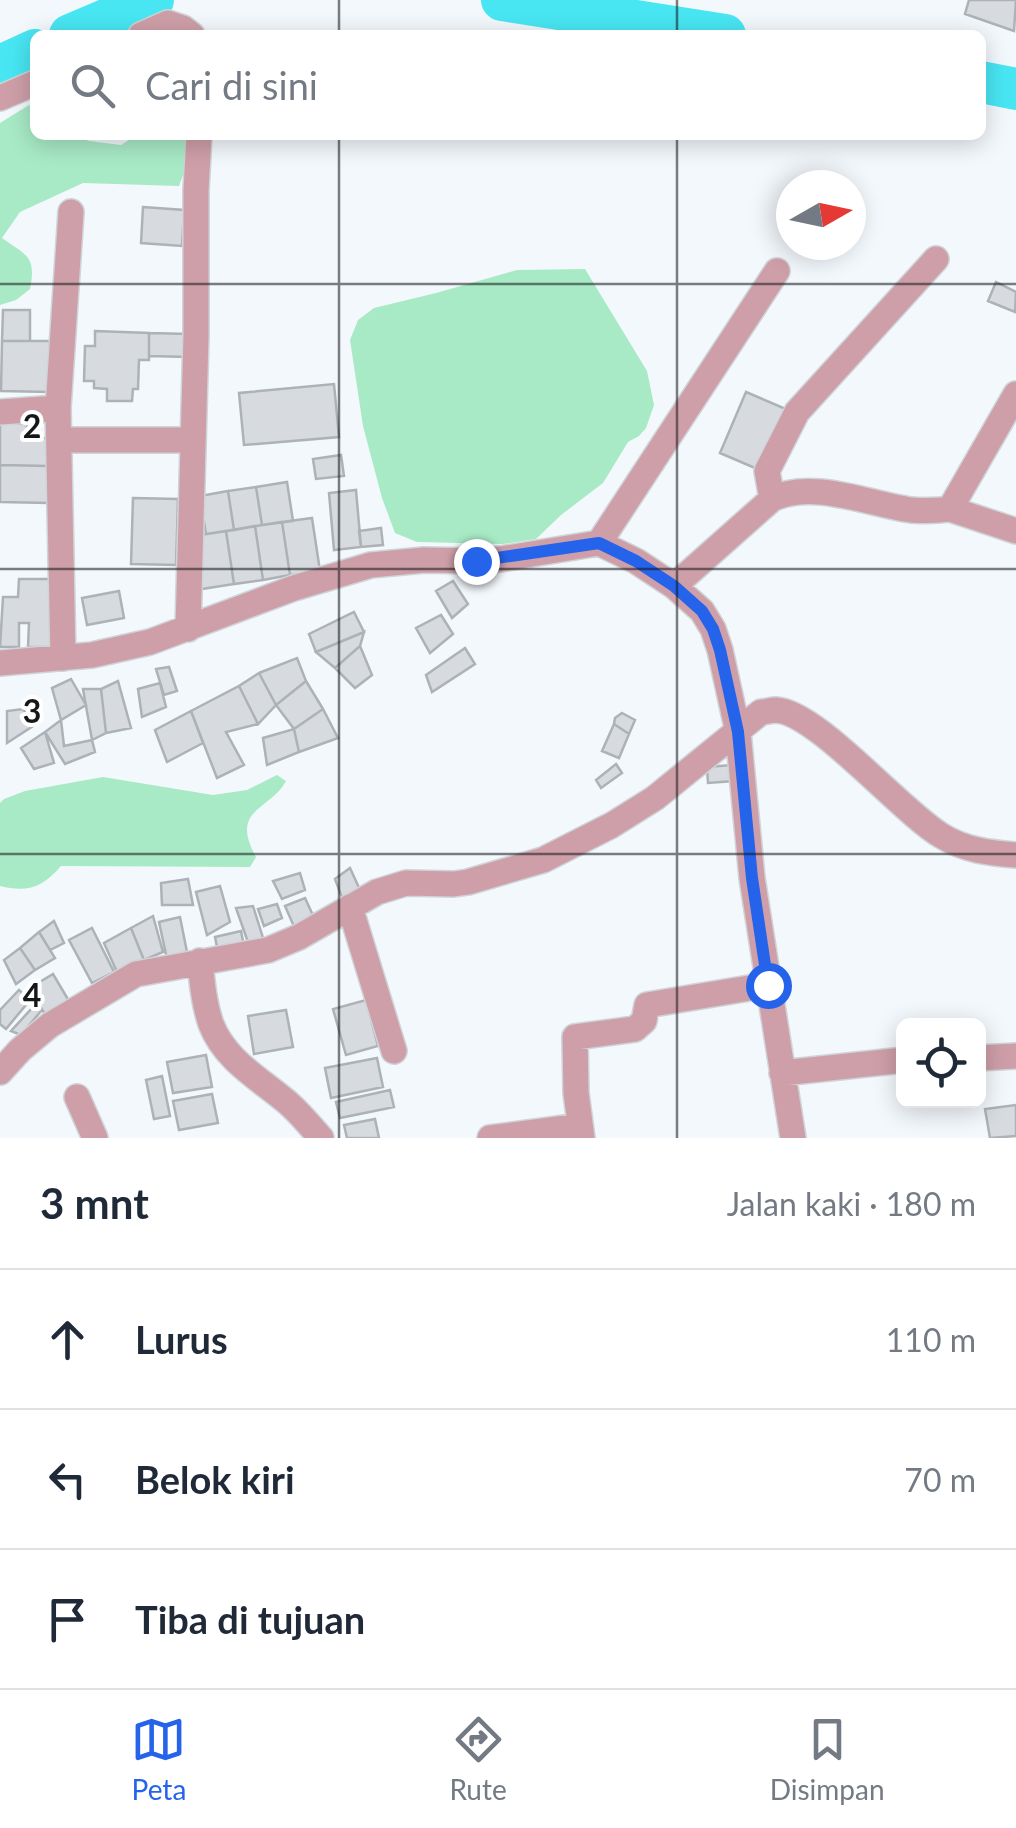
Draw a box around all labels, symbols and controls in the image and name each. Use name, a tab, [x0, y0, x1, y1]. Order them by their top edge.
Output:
search box	[30, 30, 986, 140]
icon: search	[65, 58, 120, 113]
text: Cari di sini	[145, 62, 318, 108]
north arrow	[776, 170, 866, 260]
text: 2	[23, 406, 41, 445]
route end	[454, 539, 500, 585]
text: 3	[23, 691, 41, 730]
route start	[746, 963, 792, 1009]
text: 4	[23, 975, 41, 1014]
map controls	[896, 1018, 986, 1108]
button: locate	[896, 1018, 986, 1108]
text: 3 mnt	[40, 1178, 149, 1228]
text: Jalan kaki · 180 m	[727, 1184, 976, 1223]
icon: ahead	[40, 1312, 95, 1367]
text: Lurus	[135, 1316, 228, 1362]
text: 110 m	[886, 1320, 976, 1359]
icon: left	[40, 1452, 95, 1507]
text: Belok kiri	[135, 1456, 295, 1502]
text: 70 m	[904, 1460, 976, 1499]
icon: arrive	[40, 1592, 95, 1647]
text: Tiba di tujuan	[135, 1596, 365, 1642]
tab: Peta	[131, 1712, 186, 1806]
tab: Rute	[449, 1712, 507, 1806]
tab: Disimpan	[770, 1712, 885, 1806]

